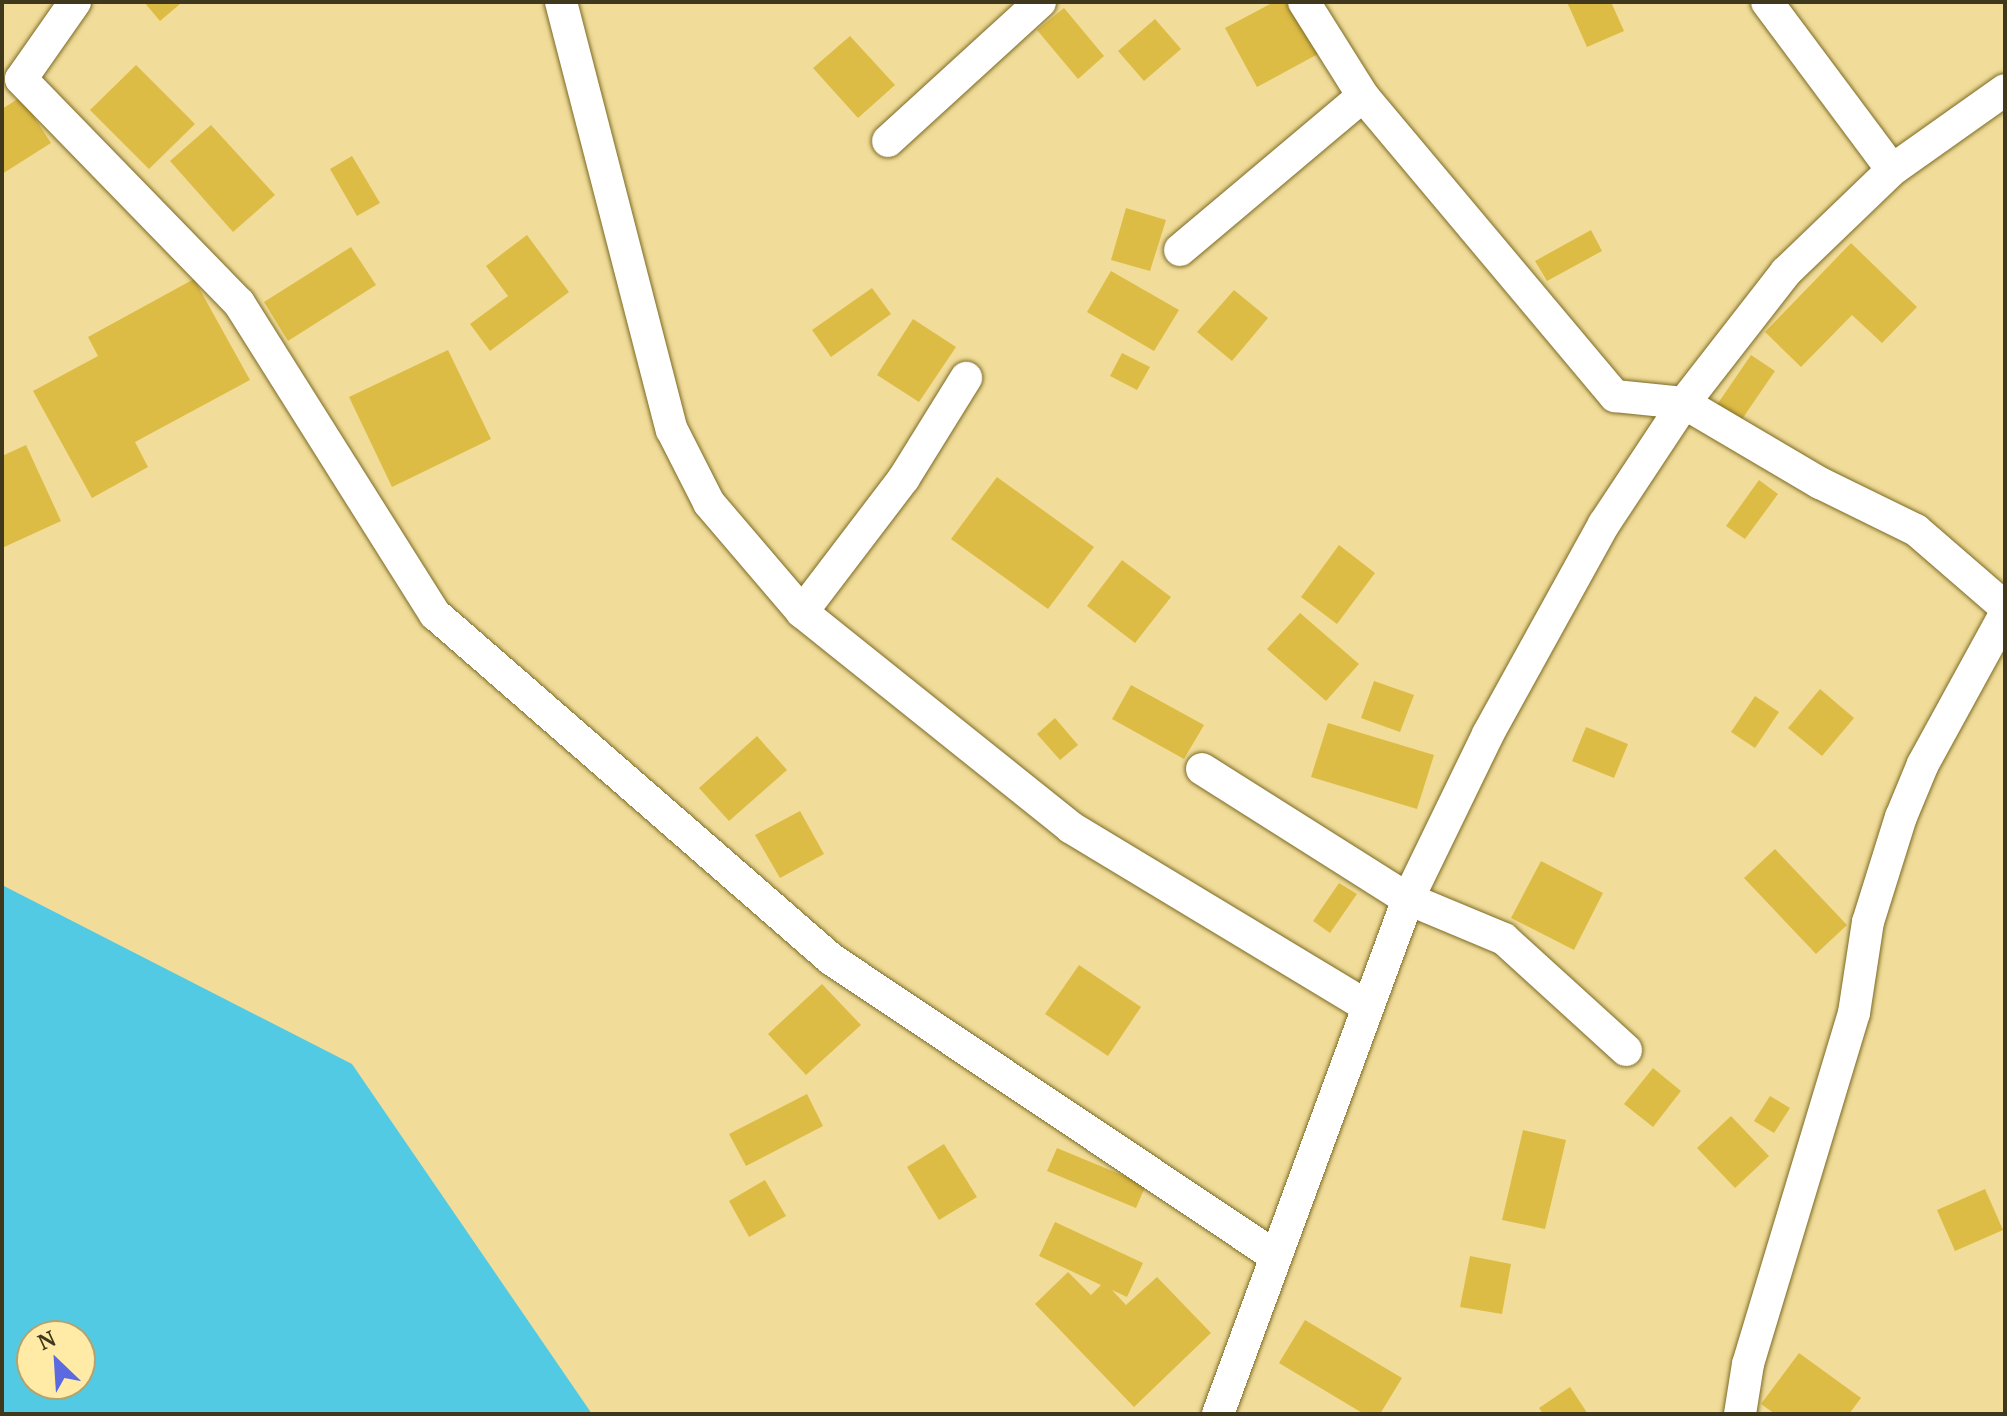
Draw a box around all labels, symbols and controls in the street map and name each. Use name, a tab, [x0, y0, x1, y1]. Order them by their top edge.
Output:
north arrow	[16, 1320, 96, 1400]
text: N	[33, 1323, 60, 1356]

